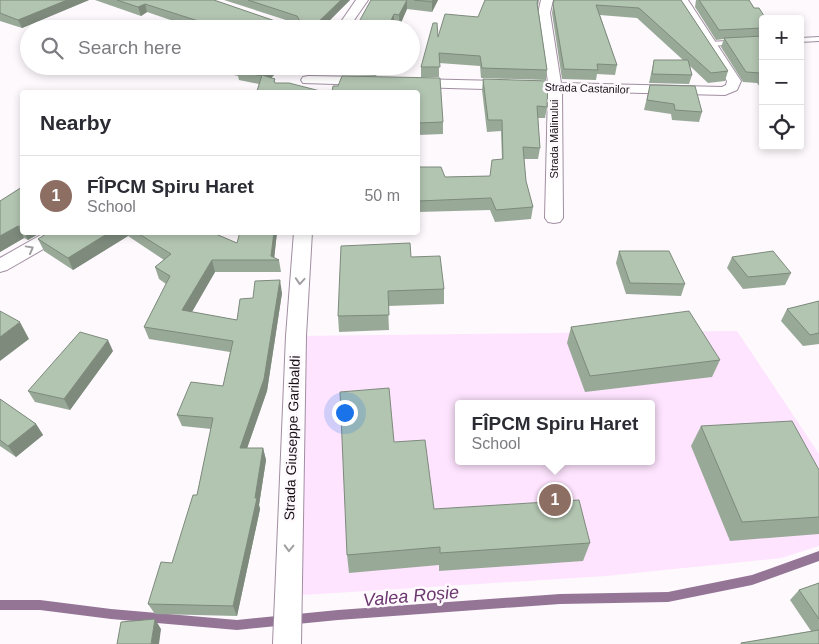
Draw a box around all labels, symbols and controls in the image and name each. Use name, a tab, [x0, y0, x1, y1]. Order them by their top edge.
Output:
map controls	[759, 15, 804, 150]
button: +	[759, 15, 804, 60]
search box	[20, 20, 420, 75]
icon: search	[38, 34, 66, 62]
text: Search here	[78, 37, 182, 58]
button: −	[759, 60, 804, 105]
street label: Strada Castanilor	[544, 81, 630, 95]
street label: Strada Mălinului	[548, 100, 560, 178]
button: locate	[759, 105, 804, 150]
text: Nearby	[40, 111, 111, 134]
text: FÎPCM Spiru Haret	[87, 176, 254, 197]
text: 1	[52, 187, 60, 204]
text: 50 m	[364, 187, 400, 204]
text: School	[87, 198, 136, 215]
one-way arrow	[25, 246, 34, 256]
one-way arrow	[294, 277, 305, 285]
street label: Strada Giuseppe Garibaldi	[281, 355, 303, 521]
your location	[332, 400, 358, 426]
popup	[455, 400, 655, 465]
text: FÎPCM Spiru Haret	[472, 413, 638, 434]
text: School	[472, 435, 521, 452]
pin: 1	[539, 481, 571, 519]
one-way arrow	[284, 545, 294, 553]
water label: Valea Roșie	[362, 582, 460, 610]

